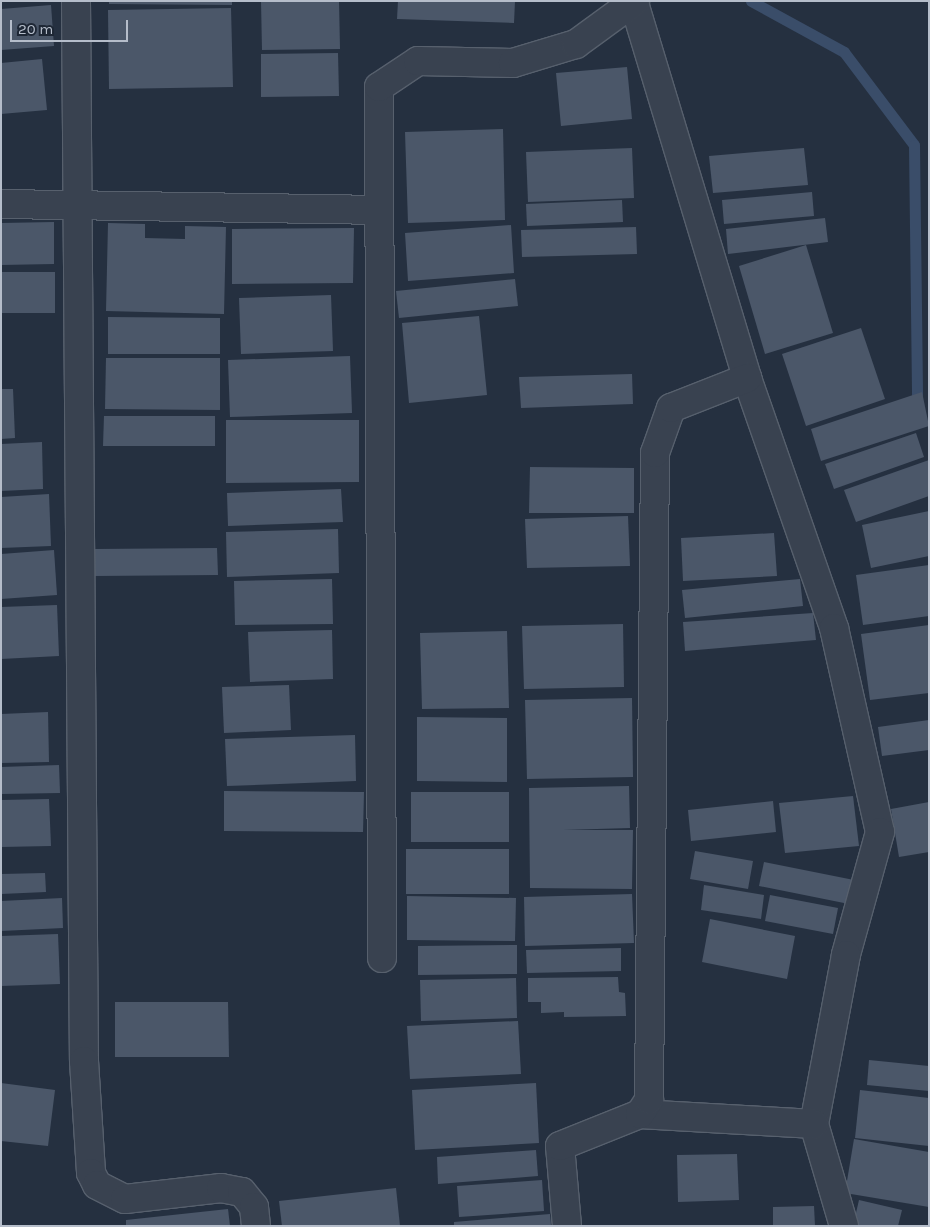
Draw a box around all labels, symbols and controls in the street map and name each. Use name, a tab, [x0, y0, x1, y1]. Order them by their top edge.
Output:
scale bar	[12, 10, 130, 42]
text: 20 m	[18, 20, 53, 38]

